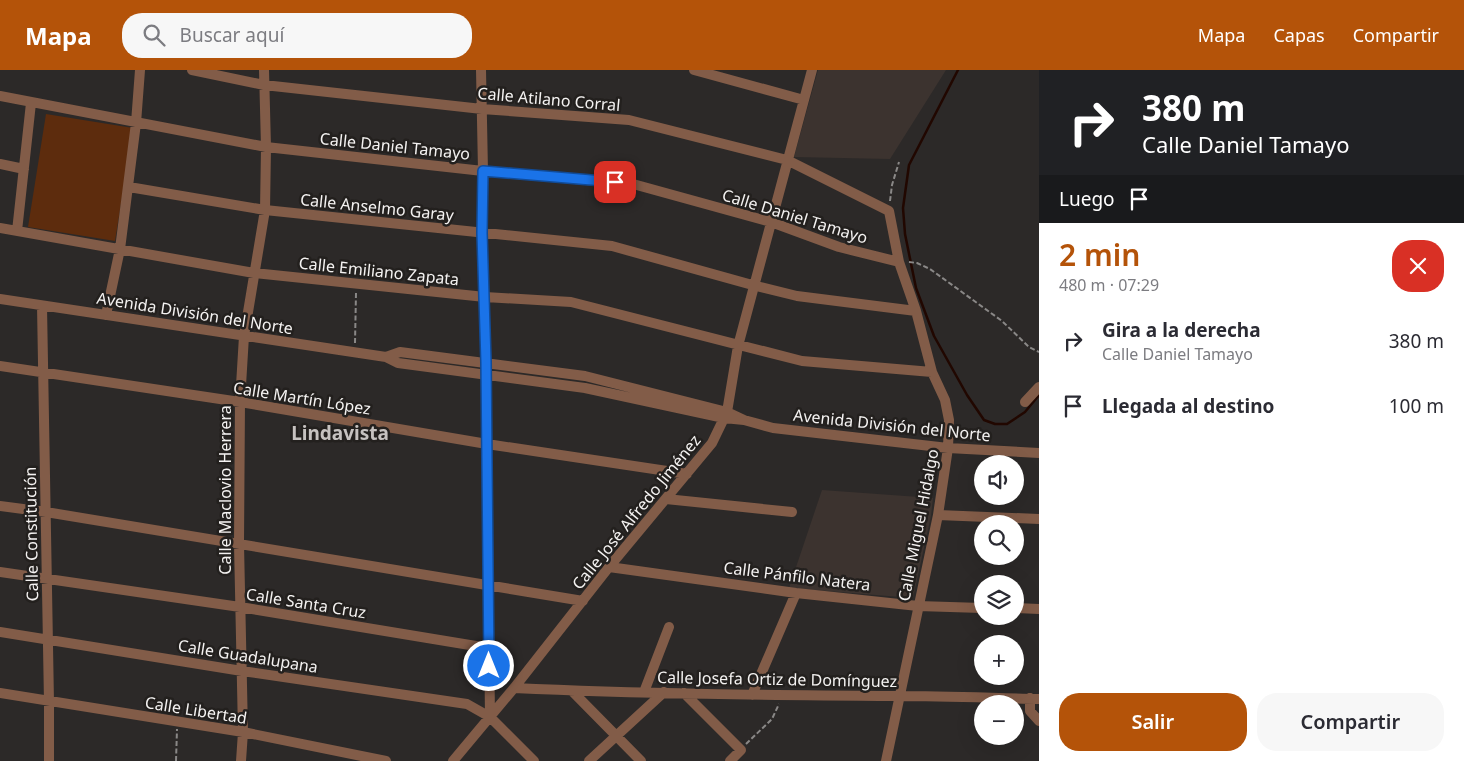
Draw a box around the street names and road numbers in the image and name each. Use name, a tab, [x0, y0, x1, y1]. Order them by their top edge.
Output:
street label: Calle Atilano Corral	[477, 82, 621, 116]
street label: Calle Daniel Tamayo	[319, 127, 471, 165]
street label: Calle Daniel Tamayo	[720, 183, 870, 249]
street label: Calle Anselmo Garay	[299, 188, 456, 226]
street label: Calle Emiliano Zapata	[298, 252, 460, 290]
street label: Avenida División del Norte	[95, 287, 295, 339]
street label: Calle Martín López	[232, 376, 372, 420]
street label: Avenida División del Norte	[792, 404, 992, 446]
street label: Calle Maclovio Herrera	[214, 405, 236, 575]
street label: Calle José Alfredo Jiménez	[567, 430, 705, 594]
street label: Calle Miguel Hidalgo	[892, 447, 944, 603]
street label: Calle Constitución	[19, 466, 43, 602]
street label: Calle Pánfilo Natera	[722, 556, 872, 596]
street label: Calle Santa Cruz	[244, 583, 368, 623]
street label: Calle Guadalupana	[176, 634, 320, 678]
street label: Calle Josefa Ortiz de Domínguez	[657, 666, 897, 692]
street label: Calle Libertad	[143, 691, 249, 729]

